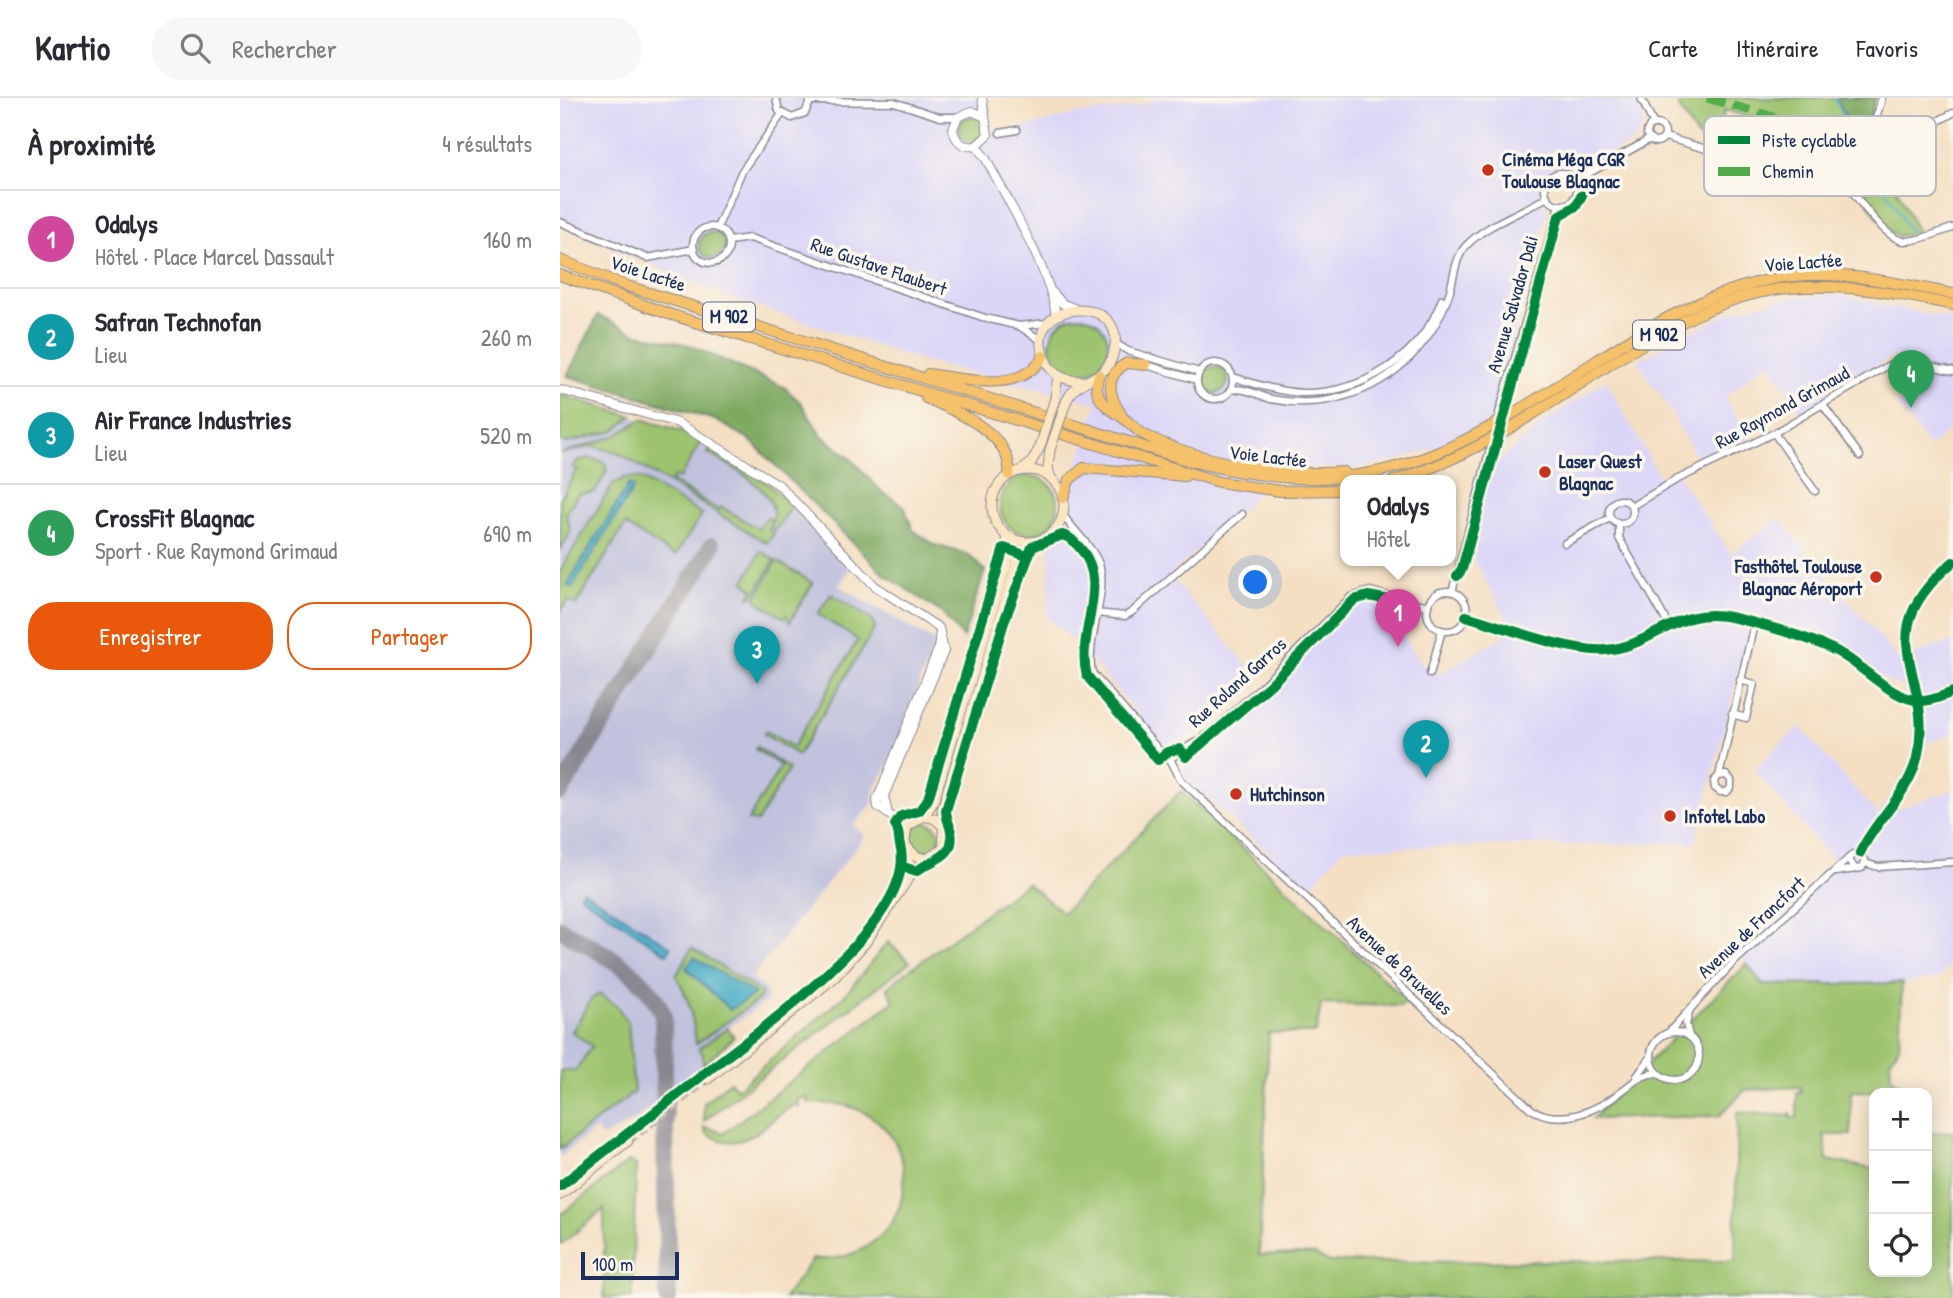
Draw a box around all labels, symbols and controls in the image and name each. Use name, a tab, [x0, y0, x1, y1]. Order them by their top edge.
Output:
search box	[152, 17, 642, 80]
text: Kartio	[35, 26, 110, 70]
icon: search	[176, 29, 214, 67]
text: Rechercher	[232, 31, 337, 66]
text: Carte	[1648, 32, 1698, 64]
text: Itinéraire	[1736, 32, 1818, 64]
text: Favoris	[1856, 32, 1918, 64]
legend	[1704, 116, 1936, 196]
text: À proximité	[28, 124, 156, 164]
text: Piste cyclable	[1762, 127, 1857, 153]
text: 4 résultats	[442, 128, 532, 159]
place label: Cinéma Méga CGR Toulouse Blagnac	[1501, 146, 1625, 195]
text: Chemin	[1762, 158, 1814, 184]
marker: Cinéma Méga CGR Toulouse Blagnac	[1480, 162, 1496, 178]
text: Odalys	[95, 206, 158, 241]
text: 1	[47, 224, 55, 255]
text: 160 m	[483, 224, 532, 255]
street label: Rue Gustave Flaubert	[808, 231, 951, 302]
street label: Avenue Salvador Dali	[1480, 232, 1544, 376]
text: Hôtel · Place Marcel Dassault	[95, 241, 334, 272]
street label: Voie Lactée	[1763, 246, 1843, 278]
street label: Voie Lactée	[607, 249, 690, 298]
road number: M 902	[703, 302, 755, 331]
text: Safran Technofan	[95, 304, 261, 339]
road number: M 902	[1633, 320, 1685, 349]
text: 2	[46, 322, 56, 353]
text: 260 m	[481, 322, 532, 353]
text: Lieu	[95, 339, 127, 370]
pin: 4	[1888, 350, 1934, 408]
street label: Rue Raymond Grimaud	[1710, 359, 1854, 455]
text: Air France Industries	[95, 402, 291, 437]
text: 3	[46, 420, 56, 451]
text: 520 m	[480, 420, 532, 451]
text: Lieu	[95, 437, 127, 468]
street label: Voie Lactée	[1228, 438, 1309, 474]
place label: Laser Quest Blagnac	[1559, 448, 1643, 497]
marker: Laser Quest Blagnac	[1537, 464, 1553, 480]
popup	[1340, 475, 1456, 566]
text: Odalys	[1367, 488, 1429, 523]
text: CrossFit Blagnac	[95, 500, 254, 535]
text: 4	[47, 518, 55, 549]
text: 690 m	[483, 518, 532, 549]
text: Hôtel	[1367, 523, 1410, 554]
text: Sport · Rue Raymond Grimaud	[95, 535, 337, 566]
place label: Fasthôtel Toulouse Blagnac Aéroport	[1734, 553, 1863, 602]
your location	[1238, 565, 1272, 599]
marker: Fasthôtel Toulouse Blagnac Aéroport	[1868, 569, 1884, 585]
pin: 1	[1375, 589, 1421, 647]
button: Enregistrer	[28, 602, 273, 670]
button: Partager	[287, 602, 532, 670]
pin: 3	[734, 626, 780, 684]
street label: Rue Roland Garros	[1182, 631, 1292, 733]
pin: 2	[1403, 720, 1449, 778]
place label: Hutchinson	[1250, 781, 1325, 807]
marker: Hutchinson	[1228, 786, 1244, 802]
place label: Infotel Labo	[1684, 803, 1765, 829]
marker: Infotel Labo	[1662, 808, 1678, 824]
street label: Avenue de Francfort	[1692, 870, 1811, 984]
street label: Avenue de Bruxelles	[1342, 909, 1458, 1021]
map controls	[1869, 1088, 1932, 1277]
button: +	[1869, 1088, 1932, 1151]
button: −	[1869, 1151, 1932, 1214]
button: locate	[1869, 1214, 1932, 1277]
scale bar	[581, 1249, 679, 1281]
text: 100 m	[592, 1251, 633, 1277]

